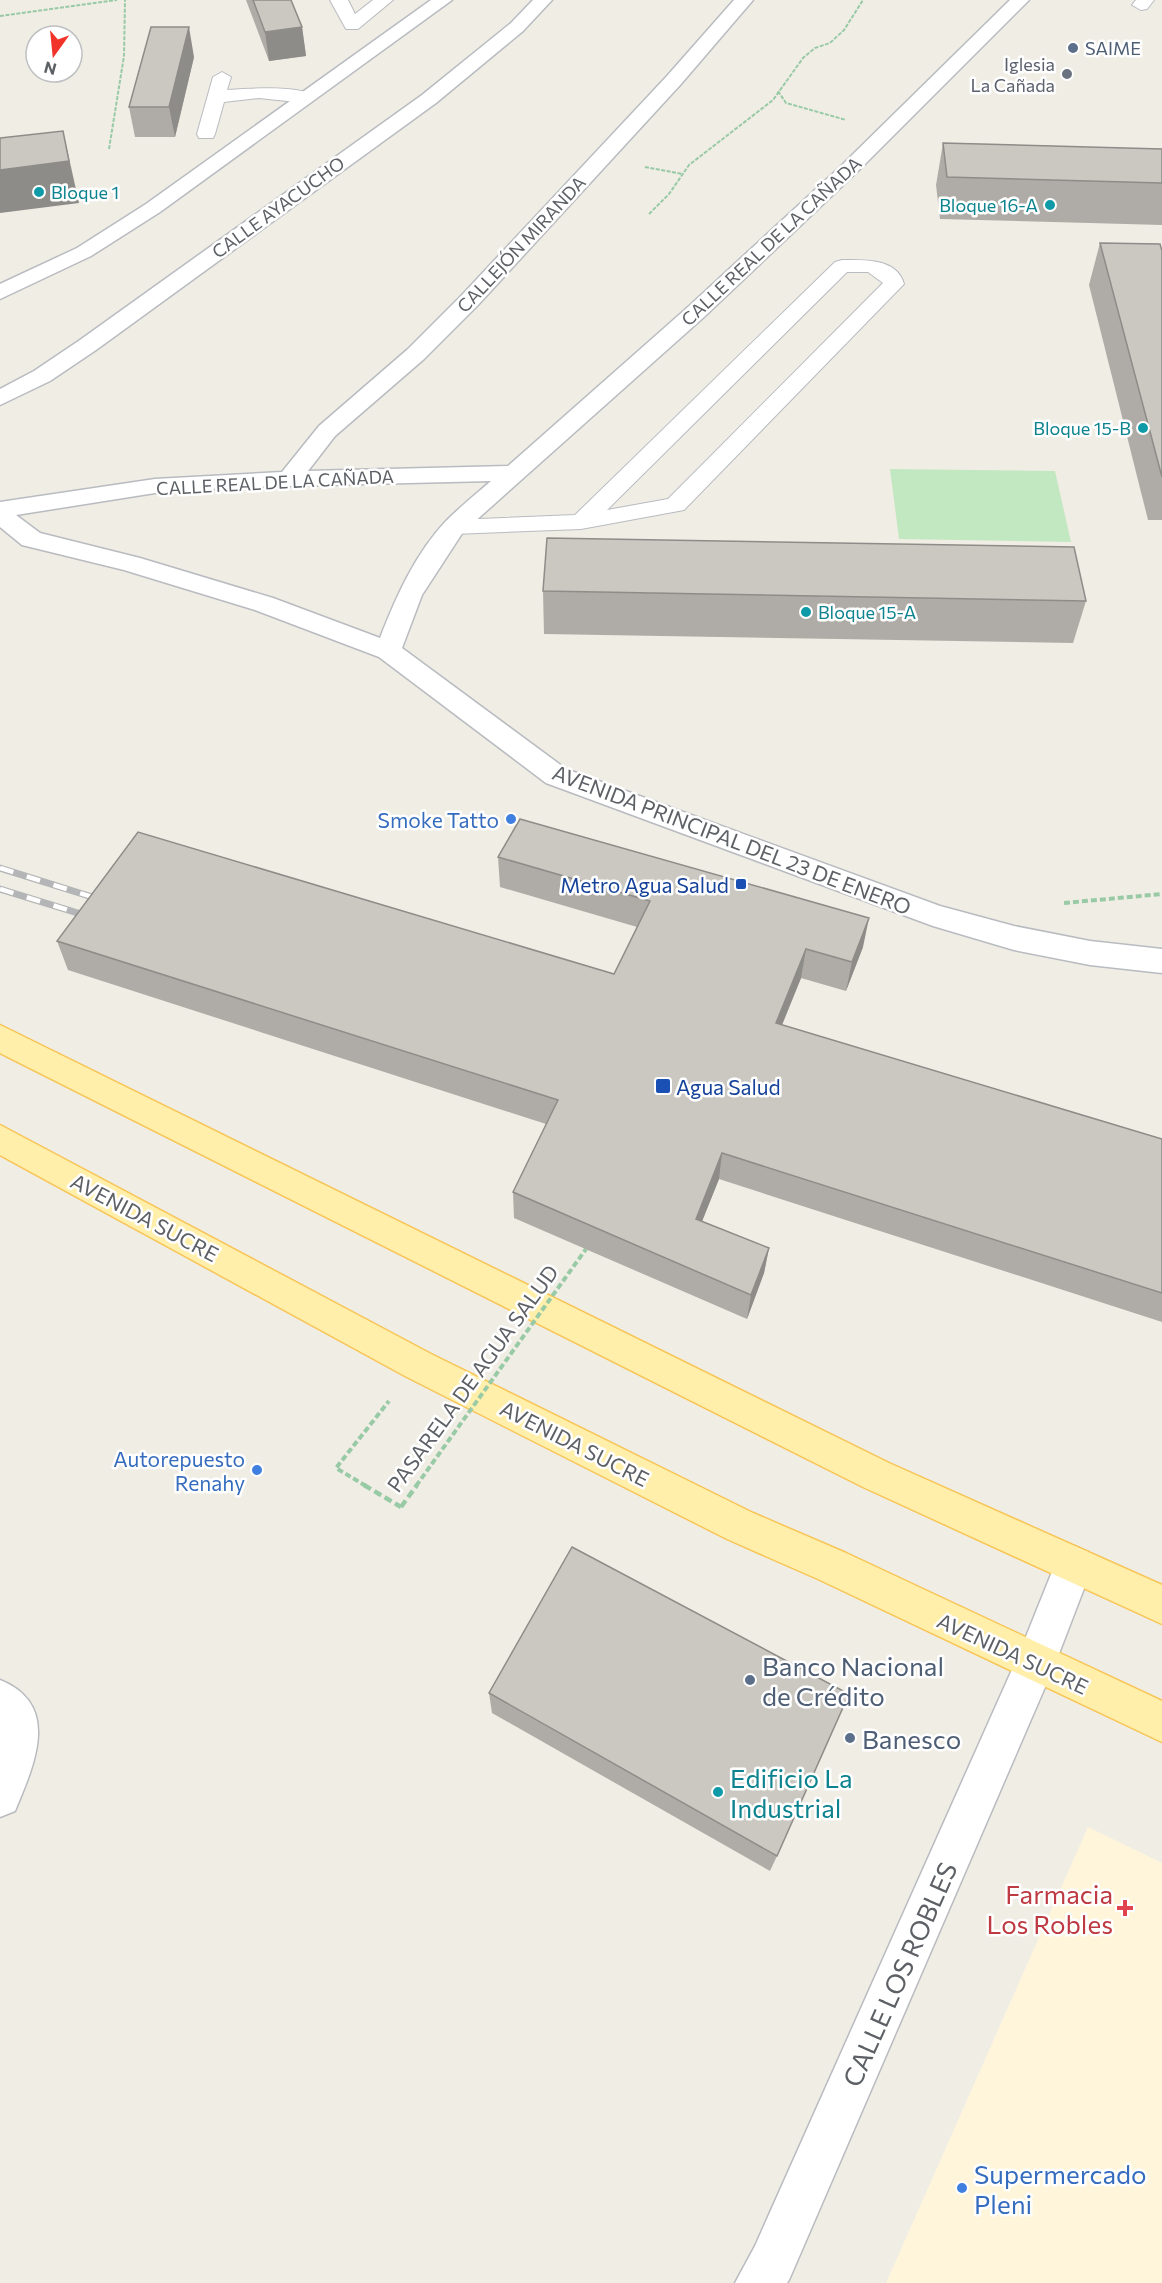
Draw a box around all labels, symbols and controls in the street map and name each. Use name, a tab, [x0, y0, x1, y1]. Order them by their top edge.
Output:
north arrow	[24, 24, 84, 84]
place label: SAIME	[1085, 37, 1141, 59]
marker: SAIME	[1066, 41, 1080, 55]
place label: Iglesia La Cañada	[971, 53, 1055, 96]
text: N	[42, 58, 58, 80]
marker: Iglesia La Cañada	[1060, 67, 1074, 81]
street label: CALLE AYACUCHO	[207, 152, 349, 262]
street label: CALLE REAL DE LA CAÑADA	[677, 152, 865, 330]
street label: CALLEJÓN MIRANDA	[452, 171, 590, 317]
place label: Bloque 1	[51, 181, 119, 203]
marker: Bloque 1	[32, 185, 46, 199]
place label: Bloque 16-A	[939, 194, 1038, 216]
marker: Bloque 16-A	[1043, 198, 1057, 212]
place label: Bloque 15-B	[1033, 417, 1131, 439]
marker: Bloque 15-B	[1136, 421, 1150, 435]
street label: CALLE REAL DE LA CAÑADA	[156, 465, 394, 499]
place label: Bloque 15-A	[818, 601, 916, 623]
marker: Bloque 15-A	[799, 605, 813, 619]
street label: AVENIDA PRINCIPAL DEL 23 DE ENERO	[549, 759, 915, 919]
place label: Smoke Tatto	[378, 807, 499, 832]
marker: Smoke Tatto	[504, 812, 518, 826]
place label: Metro Agua Salud	[560, 872, 729, 897]
marker: Metro Agua Salud	[734, 877, 748, 891]
place label: Agua Salud	[676, 1074, 781, 1099]
marker: Agua Salud	[654, 1077, 672, 1095]
street label: AVENIDA SUCRE	[67, 1168, 223, 1266]
street label: PASARELA DE AGUA SALUD	[381, 1260, 563, 1496]
street label: AVENIDA SUCRE	[496, 1395, 654, 1491]
place label: Autorepuesto Renahy	[113, 1446, 245, 1495]
marker: Autorepuesto Renahy	[250, 1463, 264, 1477]
street label: AVENIDA SUCRE	[934, 1607, 1092, 1699]
place label: Banco Nacional de Crédito	[762, 1650, 944, 1711]
marker: Banco Nacional de Crédito	[743, 1673, 757, 1687]
place label: Banesco	[862, 1723, 961, 1754]
marker: Banesco	[843, 1731, 857, 1745]
place label: Edificio La Industrial	[730, 1762, 853, 1823]
marker: Edificio La Industrial	[711, 1785, 725, 1799]
street label: CALLE LOS ROBLES	[836, 1857, 962, 2091]
place label: Farmacia Los Robles	[986, 1878, 1113, 1939]
marker: Farmacia Los Robles	[1118, 1901, 1132, 1915]
place label: Supermercado Pleni	[974, 2158, 1147, 2219]
marker: Supermercado Pleni	[955, 2181, 969, 2195]

